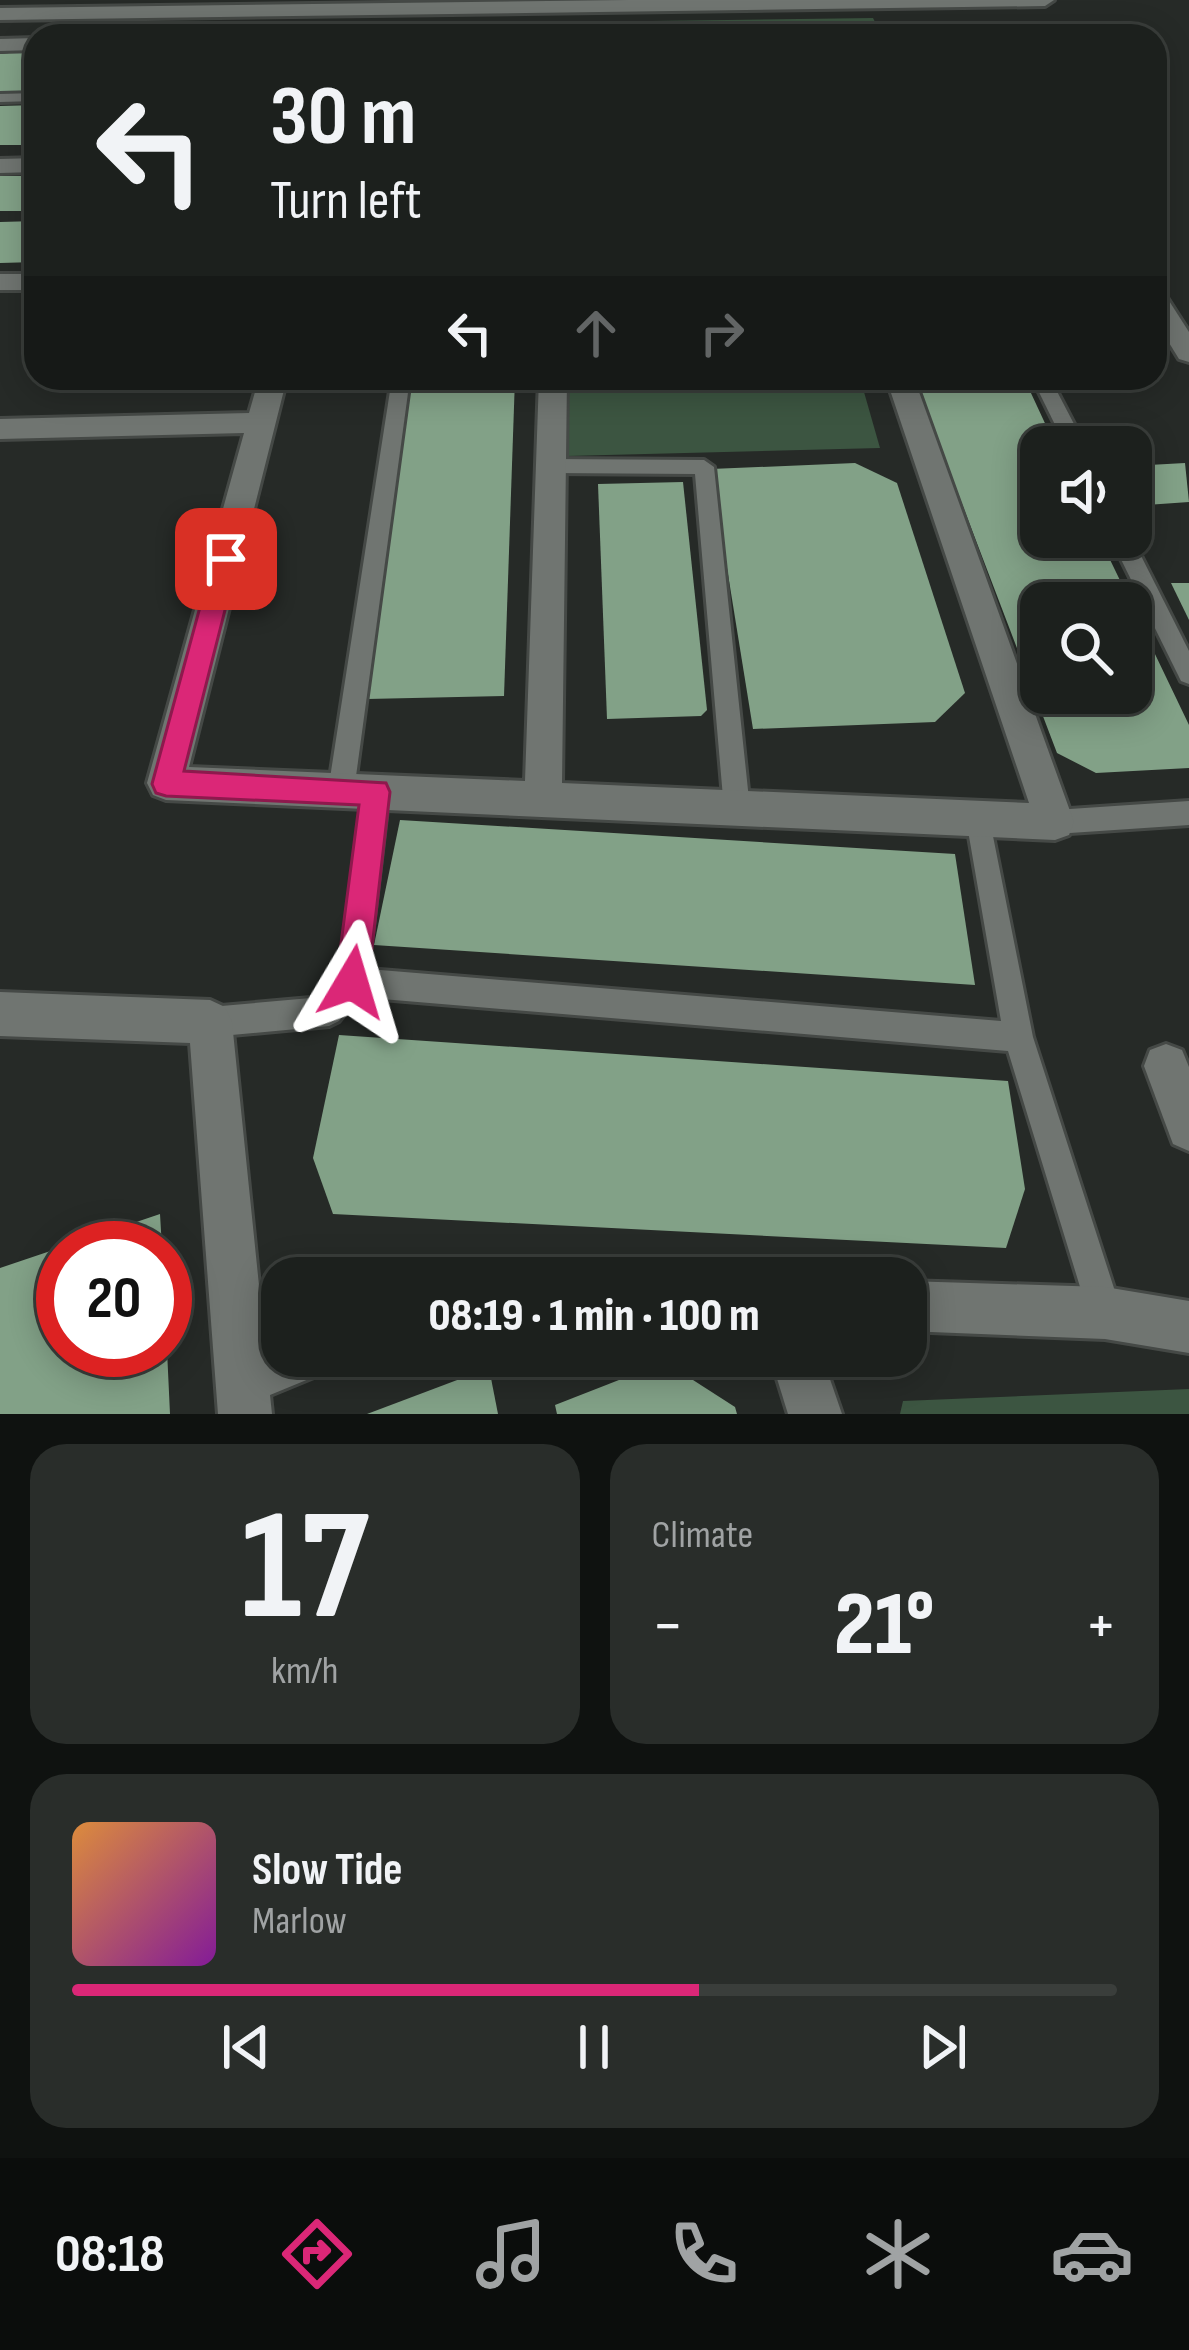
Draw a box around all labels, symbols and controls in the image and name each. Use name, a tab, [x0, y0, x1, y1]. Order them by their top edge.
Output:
text: 30 m	[270, 67, 416, 168]
icon: left	[72, 72, 228, 228]
text: Turn left	[270, 169, 422, 234]
icon: left	[437, 300, 503, 366]
icon: ahead	[563, 300, 629, 366]
icon: right	[689, 300, 755, 366]
map controls	[1020, 426, 1152, 714]
button: sound	[1020, 426, 1152, 558]
pin	[175, 508, 277, 610]
icon: arrive	[193, 526, 259, 592]
button: search	[1020, 582, 1152, 714]
position arrow	[289, 919, 415, 1045]
speed limit sign: 20	[36, 1221, 192, 1377]
text: 08:19 · 1 min · 100 m	[428, 1289, 760, 1344]
text: 17	[241, 1476, 369, 1663]
text: Climate	[652, 1512, 753, 1559]
text: 21°	[834, 1572, 934, 1680]
text: −	[652, 1587, 684, 1666]
text: +	[1085, 1587, 1117, 1666]
text: km/h	[271, 1648, 338, 1695]
text: Slow Tide	[252, 1843, 403, 1898]
text: Marlow	[252, 1898, 347, 1945]
icon: previous	[213, 2014, 279, 2080]
icon: pause	[561, 2014, 627, 2080]
icon: next	[910, 2014, 976, 2080]
icon: directions	[275, 2212, 359, 2296]
icon: music	[469, 2212, 553, 2296]
icon: phone	[662, 2212, 746, 2296]
icon: climate	[856, 2212, 940, 2296]
icon: car	[1050, 2212, 1134, 2296]
text: 08:18	[55, 2222, 165, 2287]

